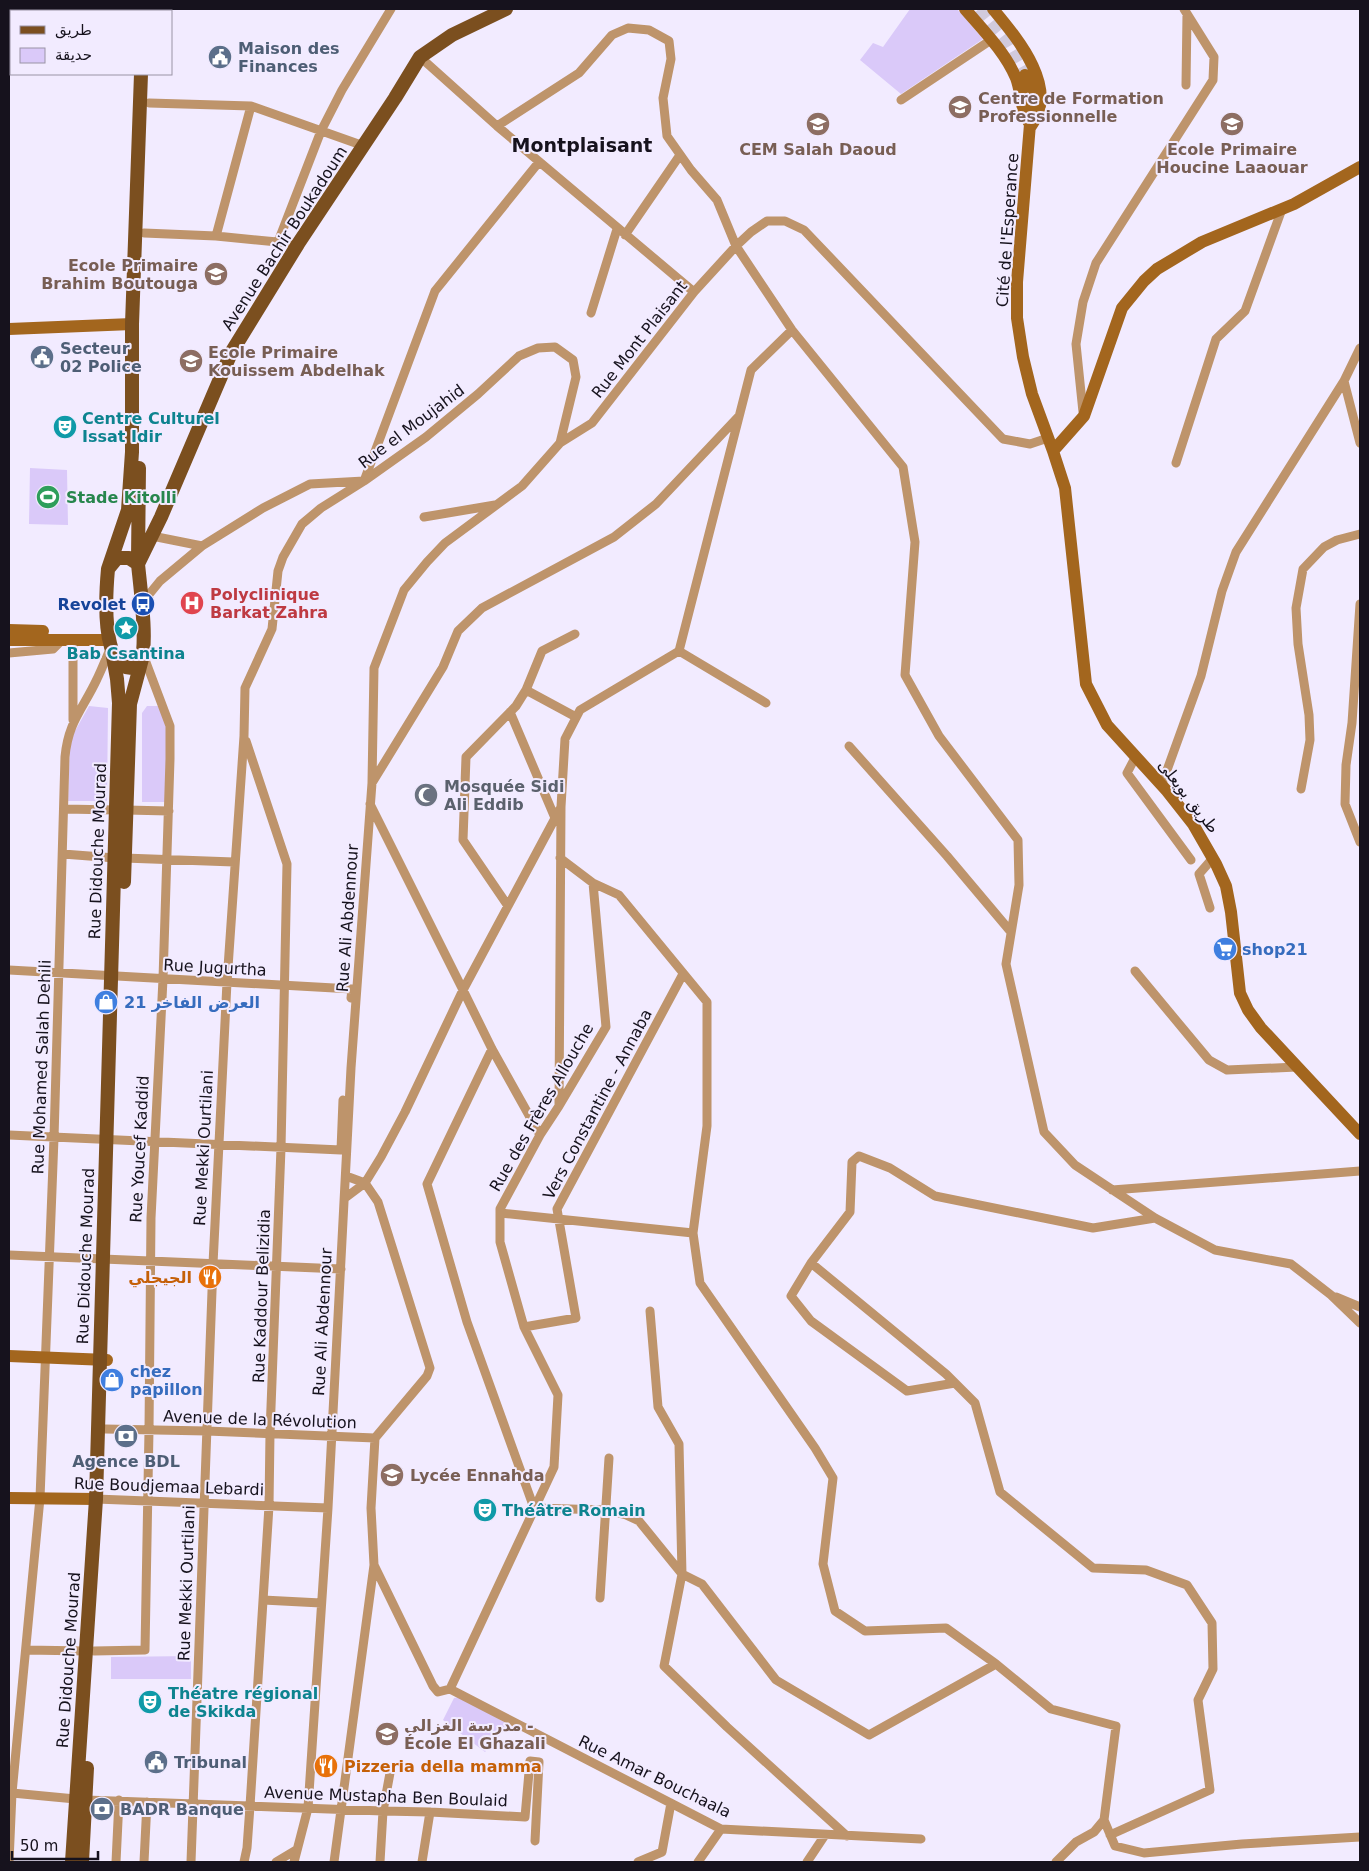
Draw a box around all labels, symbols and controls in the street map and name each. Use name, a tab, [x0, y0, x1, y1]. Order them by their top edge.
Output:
legend	[10, 10, 172, 75]
text: طريق	[55, 21, 92, 39]
place label: Maison des Finances	[238, 39, 340, 76]
public building icon: Maison des Finances	[207, 44, 233, 70]
text: حديقة	[55, 46, 92, 64]
place label: Centre de Formation Professionnelle	[978, 89, 1164, 126]
school or university icon: Centre de Formation Professionnelle	[947, 94, 973, 120]
school or university icon: CEM Salah Daoud	[805, 111, 831, 137]
school or university icon: Ecole Primaire Houcine Laaouar	[1219, 111, 1245, 137]
district label: Montplaisant	[512, 134, 652, 156]
place label: CEM Salah Daoud	[739, 140, 897, 159]
place label: Ecole Primaire Houcine Laaouar	[1156, 140, 1308, 177]
street label: Avenue Bachir Boukadoum	[218, 143, 351, 334]
street label: Cité de l'Esperance	[993, 152, 1022, 308]
place label: Ecole Primaire Brahim Boutouga	[41, 256, 198, 293]
school or university icon: Ecole Primaire Brahim Boutouga	[203, 261, 229, 287]
street label: Rue Mont Plaisant	[588, 277, 691, 402]
place label: Secteur 02 Police	[60, 339, 142, 376]
place label: Ecole Primaire Kouissem Abdelhak	[208, 343, 385, 380]
public building icon: Secteur 02 Police	[29, 344, 55, 370]
school or university icon: Ecole Primaire Kouissem Abdelhak	[178, 348, 204, 374]
street label: Rue el Moujahid	[355, 380, 468, 472]
place label: Centre Culturel Issat Idir	[82, 409, 220, 446]
theatre icon: Centre Culturel Issat Idir	[52, 414, 78, 440]
sports icon: Stade Kitolli	[35, 484, 61, 510]
place label: Stade Kitolli	[66, 488, 177, 507]
place label: Polyclinique Barkat Zahra	[210, 585, 328, 622]
hospital icon: Polyclinique Barkat Zahra	[179, 590, 205, 616]
bus stop icon: Revolet	[130, 591, 156, 617]
place label: Revolet	[57, 595, 126, 614]
place icon: Bab Csantina	[113, 615, 139, 641]
place label: Bab Csantina	[67, 644, 185, 663]
street label: طريق بويعلى	[1153, 756, 1223, 837]
street label: Rue Didouche Mourad	[85, 763, 110, 940]
place label: Mosquée Sidi Ali Eddib	[444, 777, 565, 814]
mosque icon: Mosquée Sidi Ali Eddib	[413, 782, 439, 808]
street label: Rue Ali Abdennour	[333, 843, 362, 993]
supermarket icon: shop21	[1212, 936, 1238, 962]
place label: shop21	[1242, 940, 1308, 959]
street label: Rue Jugurtha	[163, 955, 267, 980]
street label: Rue Mohamed Salah Dehili	[28, 959, 55, 1175]
shop icon: العرض الفاخر 21	[93, 989, 119, 1015]
place label: العرض الفاخر 21	[124, 993, 260, 1012]
street label: Vers Constantine - Annaba	[539, 1006, 656, 1203]
street label: Rue des Frères Allouche	[485, 1020, 597, 1195]
street label: Rue Mekki Ourtilani	[190, 1070, 217, 1226]
street label: Rue Youcef Kaddid	[126, 1075, 153, 1223]
street label: Rue Didouche Mourad	[73, 1168, 98, 1345]
street label: Rue Kaddour Belizidia	[249, 1209, 274, 1383]
street label: Rue Ali Abdennour	[309, 1247, 336, 1397]
restaurant icon: الجيجلي	[197, 1264, 223, 1290]
place label: الجيجلي	[128, 1268, 192, 1288]
place label: chez papillon	[130, 1362, 203, 1399]
shop icon: chez papillon	[99, 1367, 125, 1393]
street label: Avenue de la Révolution	[163, 1407, 357, 1432]
bank icon: Agence BDL	[113, 1423, 139, 1449]
place label: Agence BDL	[72, 1452, 180, 1471]
school or university icon: Lycée Ennahda	[379, 1462, 405, 1488]
place label: Lycée Ennahda	[410, 1466, 544, 1485]
street label: Rue Boudjemaa Lebardi	[73, 1474, 264, 1499]
theatre icon: Théâtre Romain	[472, 1497, 498, 1523]
place label: Théâtre Romain	[502, 1501, 646, 1520]
street label: Rue Mekki Ourtilani	[174, 1505, 199, 1661]
street label: Rue Didouche Mourad	[53, 1571, 84, 1749]
place label: Théatre régional de Skikda	[168, 1684, 318, 1721]
theatre icon: Théatre régional de Skikda	[137, 1689, 163, 1715]
place label: مدرسة الغزالي - École El Ghazali	[404, 1716, 546, 1753]
school or university icon: مدرسة الغزالي - École El Ghazali	[374, 1721, 400, 1747]
street label: Rue Amar Bouchaala	[575, 1731, 734, 1822]
public building icon: Tribunal	[143, 1749, 169, 1775]
place label: Tribunal	[174, 1753, 247, 1772]
restaurant icon: Pizzeria della mamma	[313, 1753, 339, 1779]
place label: Pizzeria della mamma	[344, 1757, 542, 1776]
street label: Avenue Mustapha Ben Boulaid	[264, 1783, 508, 1810]
bank icon: BADR Banque	[89, 1796, 115, 1822]
place label: BADR Banque	[120, 1800, 244, 1819]
scale bar	[12, 1828, 99, 1860]
text: 50 m	[20, 1837, 58, 1855]

